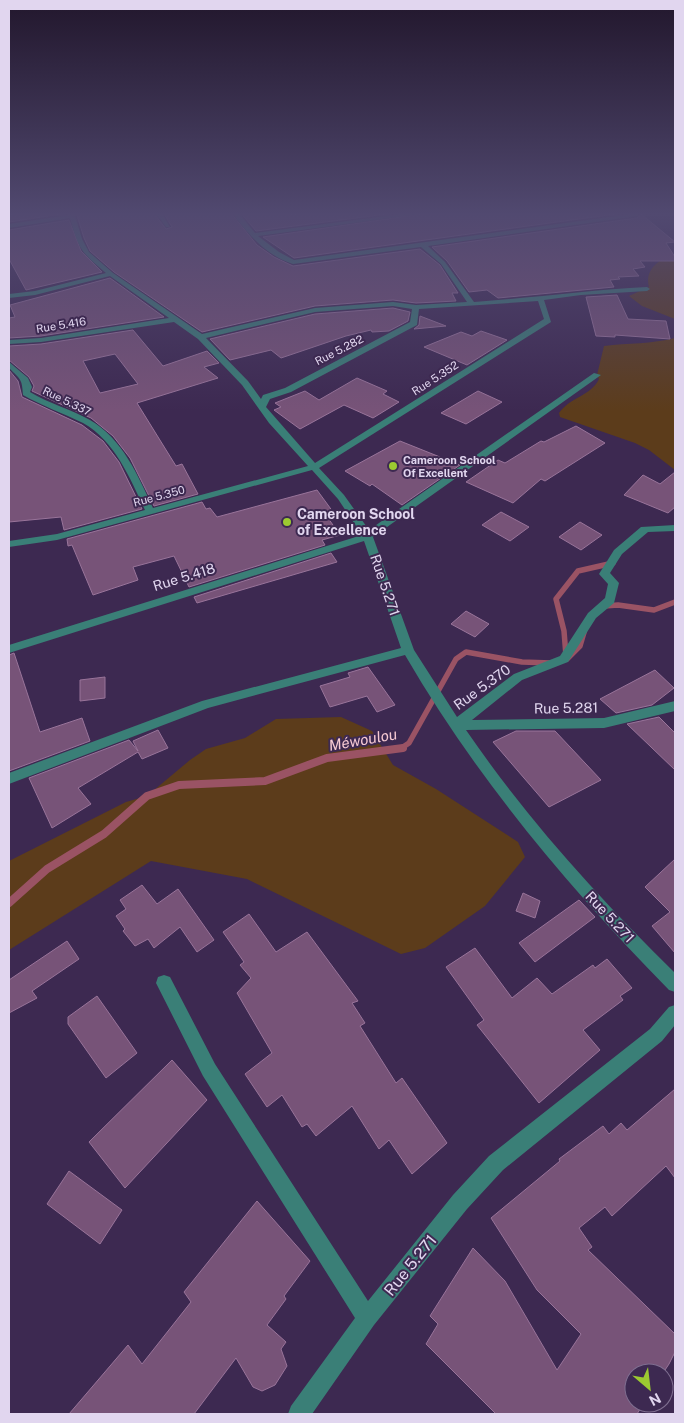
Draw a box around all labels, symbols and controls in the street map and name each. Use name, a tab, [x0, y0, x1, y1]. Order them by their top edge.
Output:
street label: Rue 5.416	[35, 315, 87, 335]
street label: Rue 5.282	[313, 333, 366, 367]
street label: Rue 5.352	[410, 358, 461, 397]
street label: Rue 5.337	[41, 384, 93, 418]
place label: Cameroon School Of Excellent	[403, 454, 496, 479]
marker: Cameroon School Of Excellent	[387, 460, 399, 472]
street label: Rue 5.350	[132, 483, 186, 509]
place label: Cameroon School of Excellence	[297, 506, 415, 538]
marker: Cameroon School of Excellence	[281, 516, 293, 528]
street label: Rue 5.271	[367, 552, 403, 618]
street label: Rue 5.418	[151, 560, 217, 594]
street label: Rue 5.370	[451, 661, 513, 713]
street label: Rue 5.281	[534, 699, 598, 717]
water label: Méwoulou	[327, 725, 398, 754]
street label: Rue 5.271	[582, 888, 638, 946]
street label: Rue 5.271	[380, 1231, 441, 1300]
north arrow	[624, 1363, 674, 1413]
text: N	[647, 1390, 664, 1409]

